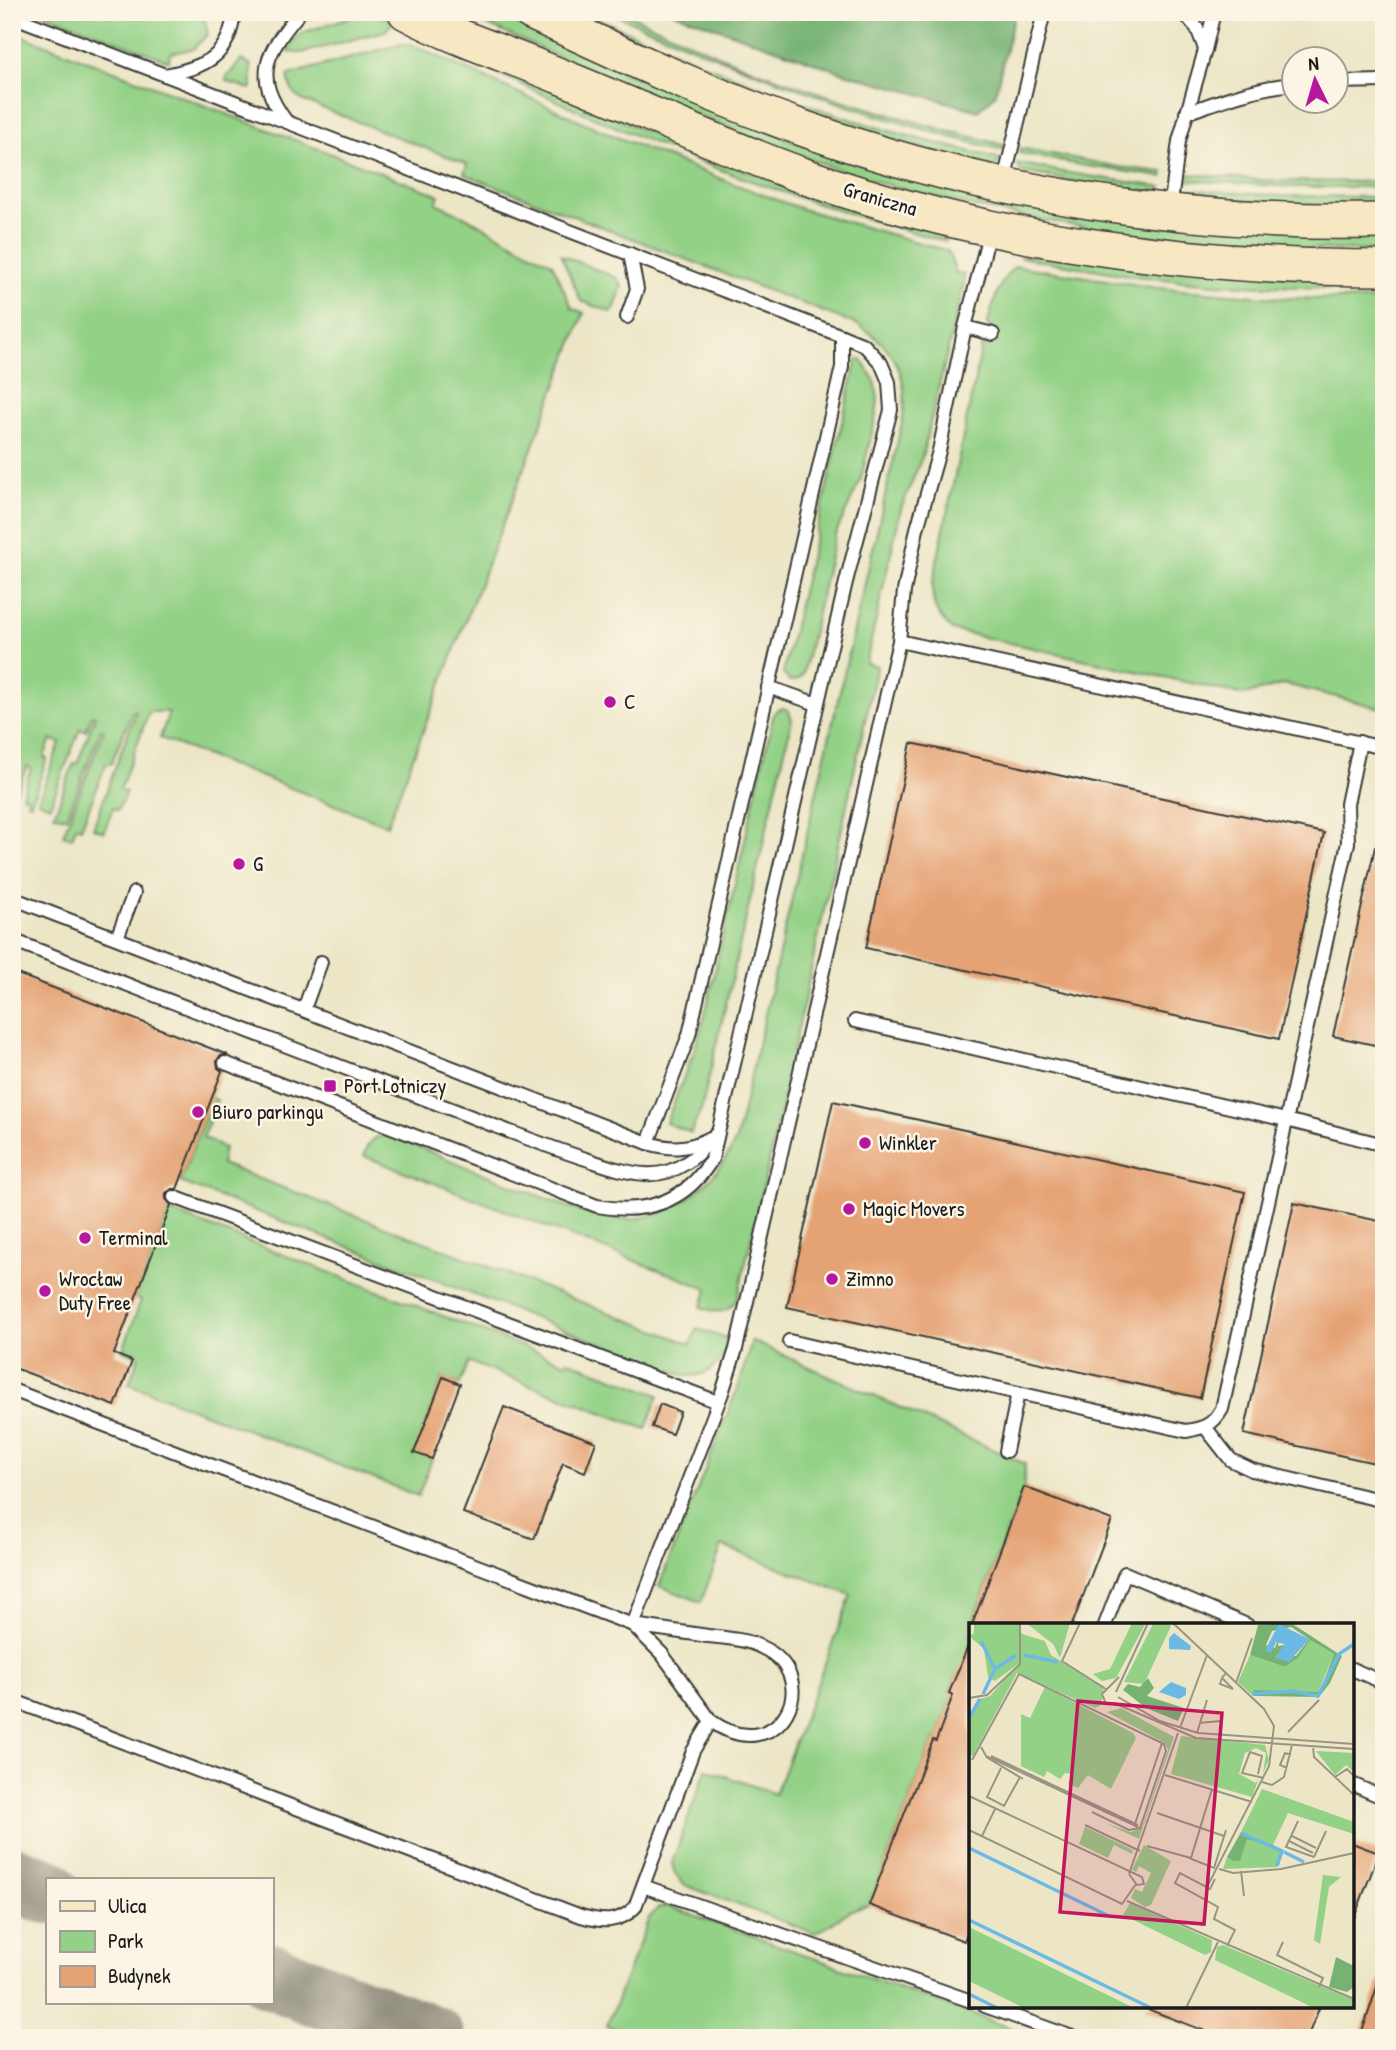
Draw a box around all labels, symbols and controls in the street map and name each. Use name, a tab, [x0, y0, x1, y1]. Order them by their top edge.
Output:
north arrow	[1280, 46, 1350, 116]
text: N	[1307, 50, 1320, 76]
street label: Graniczna	[840, 174, 920, 223]
place label: C	[624, 687, 636, 716]
marker: C	[602, 694, 618, 710]
place label: G	[253, 849, 263, 878]
marker: G	[231, 856, 247, 872]
place label: Port Lotniczy	[344, 1071, 447, 1100]
marker: Port Lotniczy	[322, 1078, 338, 1094]
place label: Biuro parkingu	[212, 1097, 324, 1126]
marker: Biuro parkingu	[190, 1104, 206, 1120]
place label: Winkler	[879, 1128, 937, 1157]
marker: Winkler	[857, 1135, 873, 1151]
place label: Magic Movers	[863, 1194, 965, 1223]
marker: Magic Movers	[841, 1201, 857, 1217]
place label: Terminal	[99, 1223, 168, 1252]
marker: Terminal	[77, 1230, 93, 1246]
place label: Wrocław Duty Free	[59, 1264, 131, 1317]
place label: Zimno	[846, 1264, 894, 1293]
marker: Zimno	[824, 1271, 840, 1287]
marker: Wrocław Duty Free	[37, 1283, 53, 1299]
inset map	[969, 1623, 1354, 2008]
legend	[46, 1878, 273, 2004]
text: Ulica	[108, 1891, 146, 1920]
text: Park	[108, 1926, 143, 1955]
text: Budynek	[108, 1961, 171, 1990]

